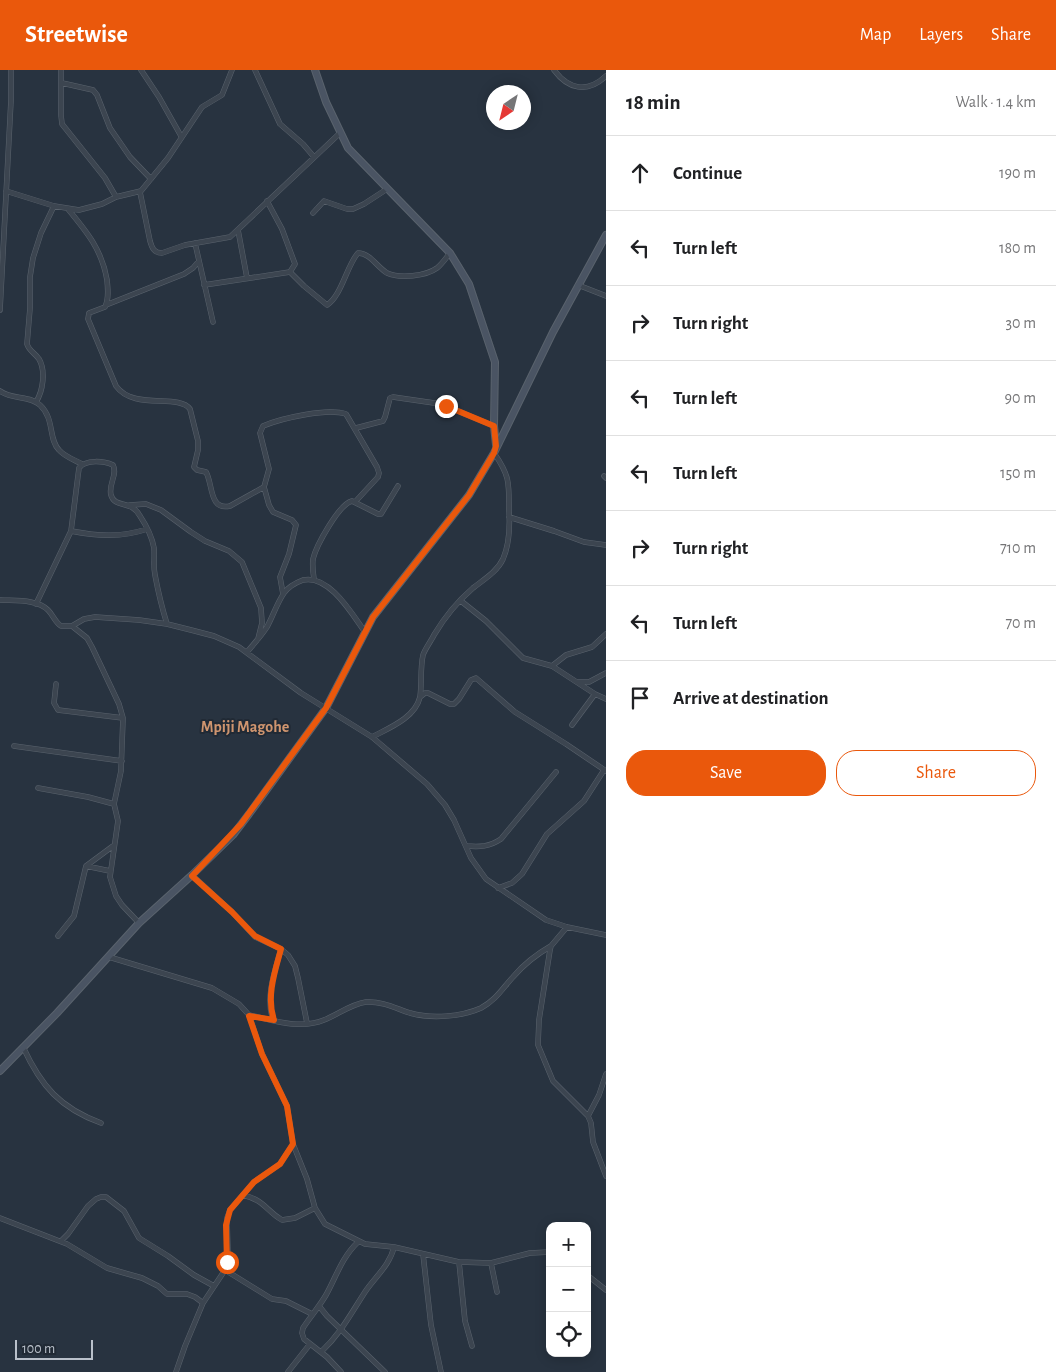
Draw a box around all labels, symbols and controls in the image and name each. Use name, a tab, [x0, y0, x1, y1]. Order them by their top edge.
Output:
text: Streetwise	[25, 23, 128, 47]
text: Map	[860, 26, 891, 44]
text: Layers	[919, 26, 963, 44]
text: Share	[991, 26, 1031, 44]
north arrow	[486, 85, 531, 130]
text: 18 min	[626, 92, 681, 113]
text: Walk · 1.4 km	[955, 94, 1036, 110]
icon: ahead	[626, 159, 654, 187]
text: Continue	[673, 164, 742, 183]
text: 190 m	[999, 165, 1036, 181]
icon: left	[626, 234, 654, 262]
text: Turn left	[673, 239, 737, 258]
text: 180 m	[999, 240, 1036, 256]
icon: right	[626, 309, 654, 337]
text: Turn right	[673, 314, 748, 333]
text: 30 m	[1006, 315, 1036, 331]
icon: left	[626, 384, 654, 412]
text: Turn left	[673, 389, 737, 408]
text: 90 m	[1005, 390, 1036, 406]
route end	[435, 395, 458, 418]
icon: left	[626, 459, 654, 487]
text: Turn left	[673, 464, 737, 483]
text: 150 m	[1000, 465, 1036, 481]
icon: right	[626, 534, 654, 562]
text: Turn right	[673, 539, 748, 558]
text: 710 m	[1000, 540, 1036, 556]
icon: left	[626, 609, 654, 637]
text: Turn left	[673, 614, 737, 633]
text: 70 m	[1005, 615, 1036, 631]
icon: arrive	[626, 684, 654, 712]
text: Arrive at destination	[673, 689, 829, 708]
district label: Mpiji Magohe	[201, 719, 290, 736]
button: Save	[626, 750, 826, 796]
button: Share	[836, 750, 1036, 796]
map controls	[546, 1222, 591, 1357]
button: +	[546, 1222, 591, 1267]
route start	[216, 1251, 239, 1274]
button: −	[546, 1267, 591, 1312]
button: locate	[546, 1312, 591, 1357]
scale bar	[15, 1337, 92, 1360]
text: 100 m	[22, 1342, 55, 1356]

